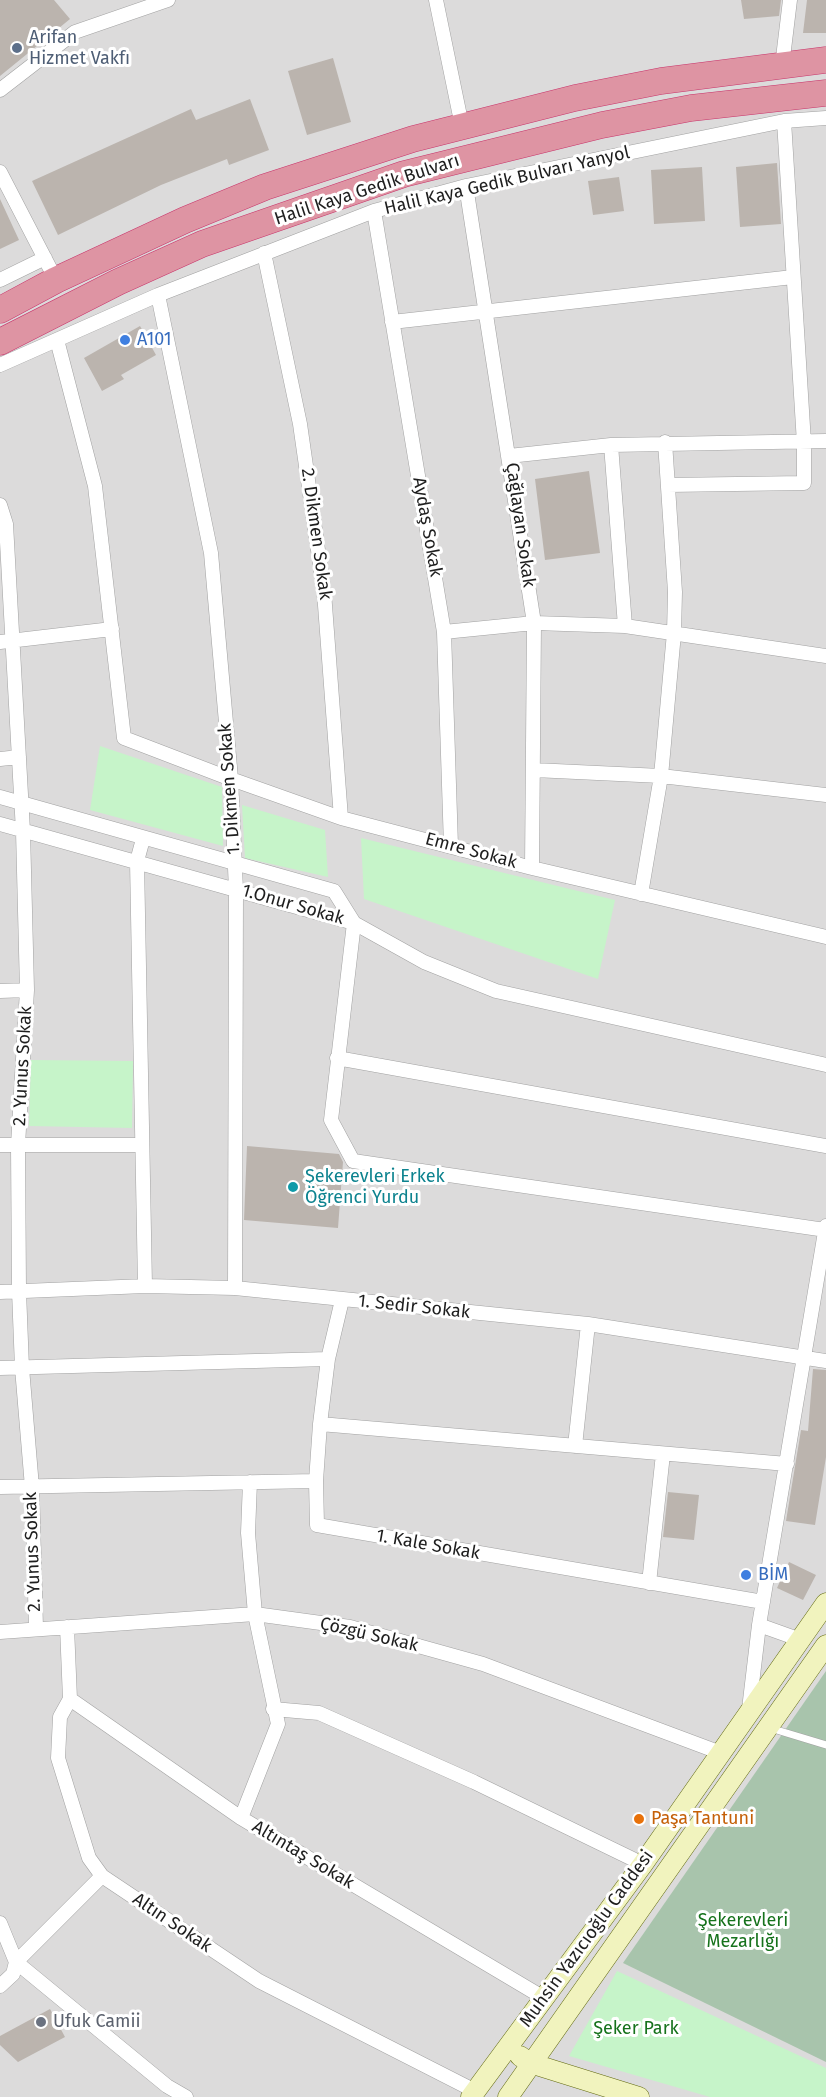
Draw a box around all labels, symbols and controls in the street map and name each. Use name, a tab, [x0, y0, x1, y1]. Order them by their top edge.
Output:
place label: Arifan Hizmet Vakfı	[29, 27, 130, 70]
marker: Arifan Hizmet Vakfı	[10, 41, 24, 55]
street label: Halil Kaya Gedik Bulvarı Yanyol	[382, 142, 632, 220]
street label: Halil Kaya Gedik Bulvarı	[272, 150, 462, 230]
place label: A101	[137, 329, 172, 351]
marker: A101	[118, 333, 132, 347]
street label: Çağlayan Sokak	[501, 461, 539, 589]
street label: 2. Dikmen Sokak	[296, 467, 336, 601]
street label: Aydaş Sokak	[408, 475, 446, 579]
street label: 1. Dikmen Sokak	[215, 723, 245, 855]
street label: Emre Sokak	[423, 828, 519, 874]
street label: 1.Onur Sokak	[239, 880, 347, 930]
street label: 2. Yunus Sokak	[9, 1006, 37, 1126]
place label: Şekerevleri Erkek Öğrenci Yurdu	[305, 1166, 445, 1208]
marker: Şekerevleri Erkek Öğrenci Yurdu	[286, 1180, 300, 1194]
street label: 1. Sedir Sokak	[357, 1290, 471, 1324]
street label: 2. Yunus Sokak	[20, 1492, 46, 1612]
street label: 1. Kale Sokak	[374, 1525, 482, 1565]
place label: BİM	[758, 1564, 788, 1586]
marker: BİM	[739, 1568, 753, 1582]
street label: Çözgü Sokak	[318, 1613, 420, 1657]
place label: Paşa Tantuni	[651, 1808, 754, 1830]
marker: Paşa Tantuni	[632, 1812, 646, 1826]
street label: Altıntaş Sokak	[248, 1816, 358, 1894]
street label: Muhsin Yazıcıoğlu Caddesi	[515, 1846, 659, 2032]
street label: Altın Sokak	[128, 1889, 216, 1957]
park label: Şekerevleri Mezarlığı	[698, 1910, 788, 1952]
place label: Ufuk Camii	[53, 2011, 141, 2033]
marker: Ufuk Camii	[34, 2015, 48, 2029]
park label: Şeker Park	[593, 2018, 679, 2040]

